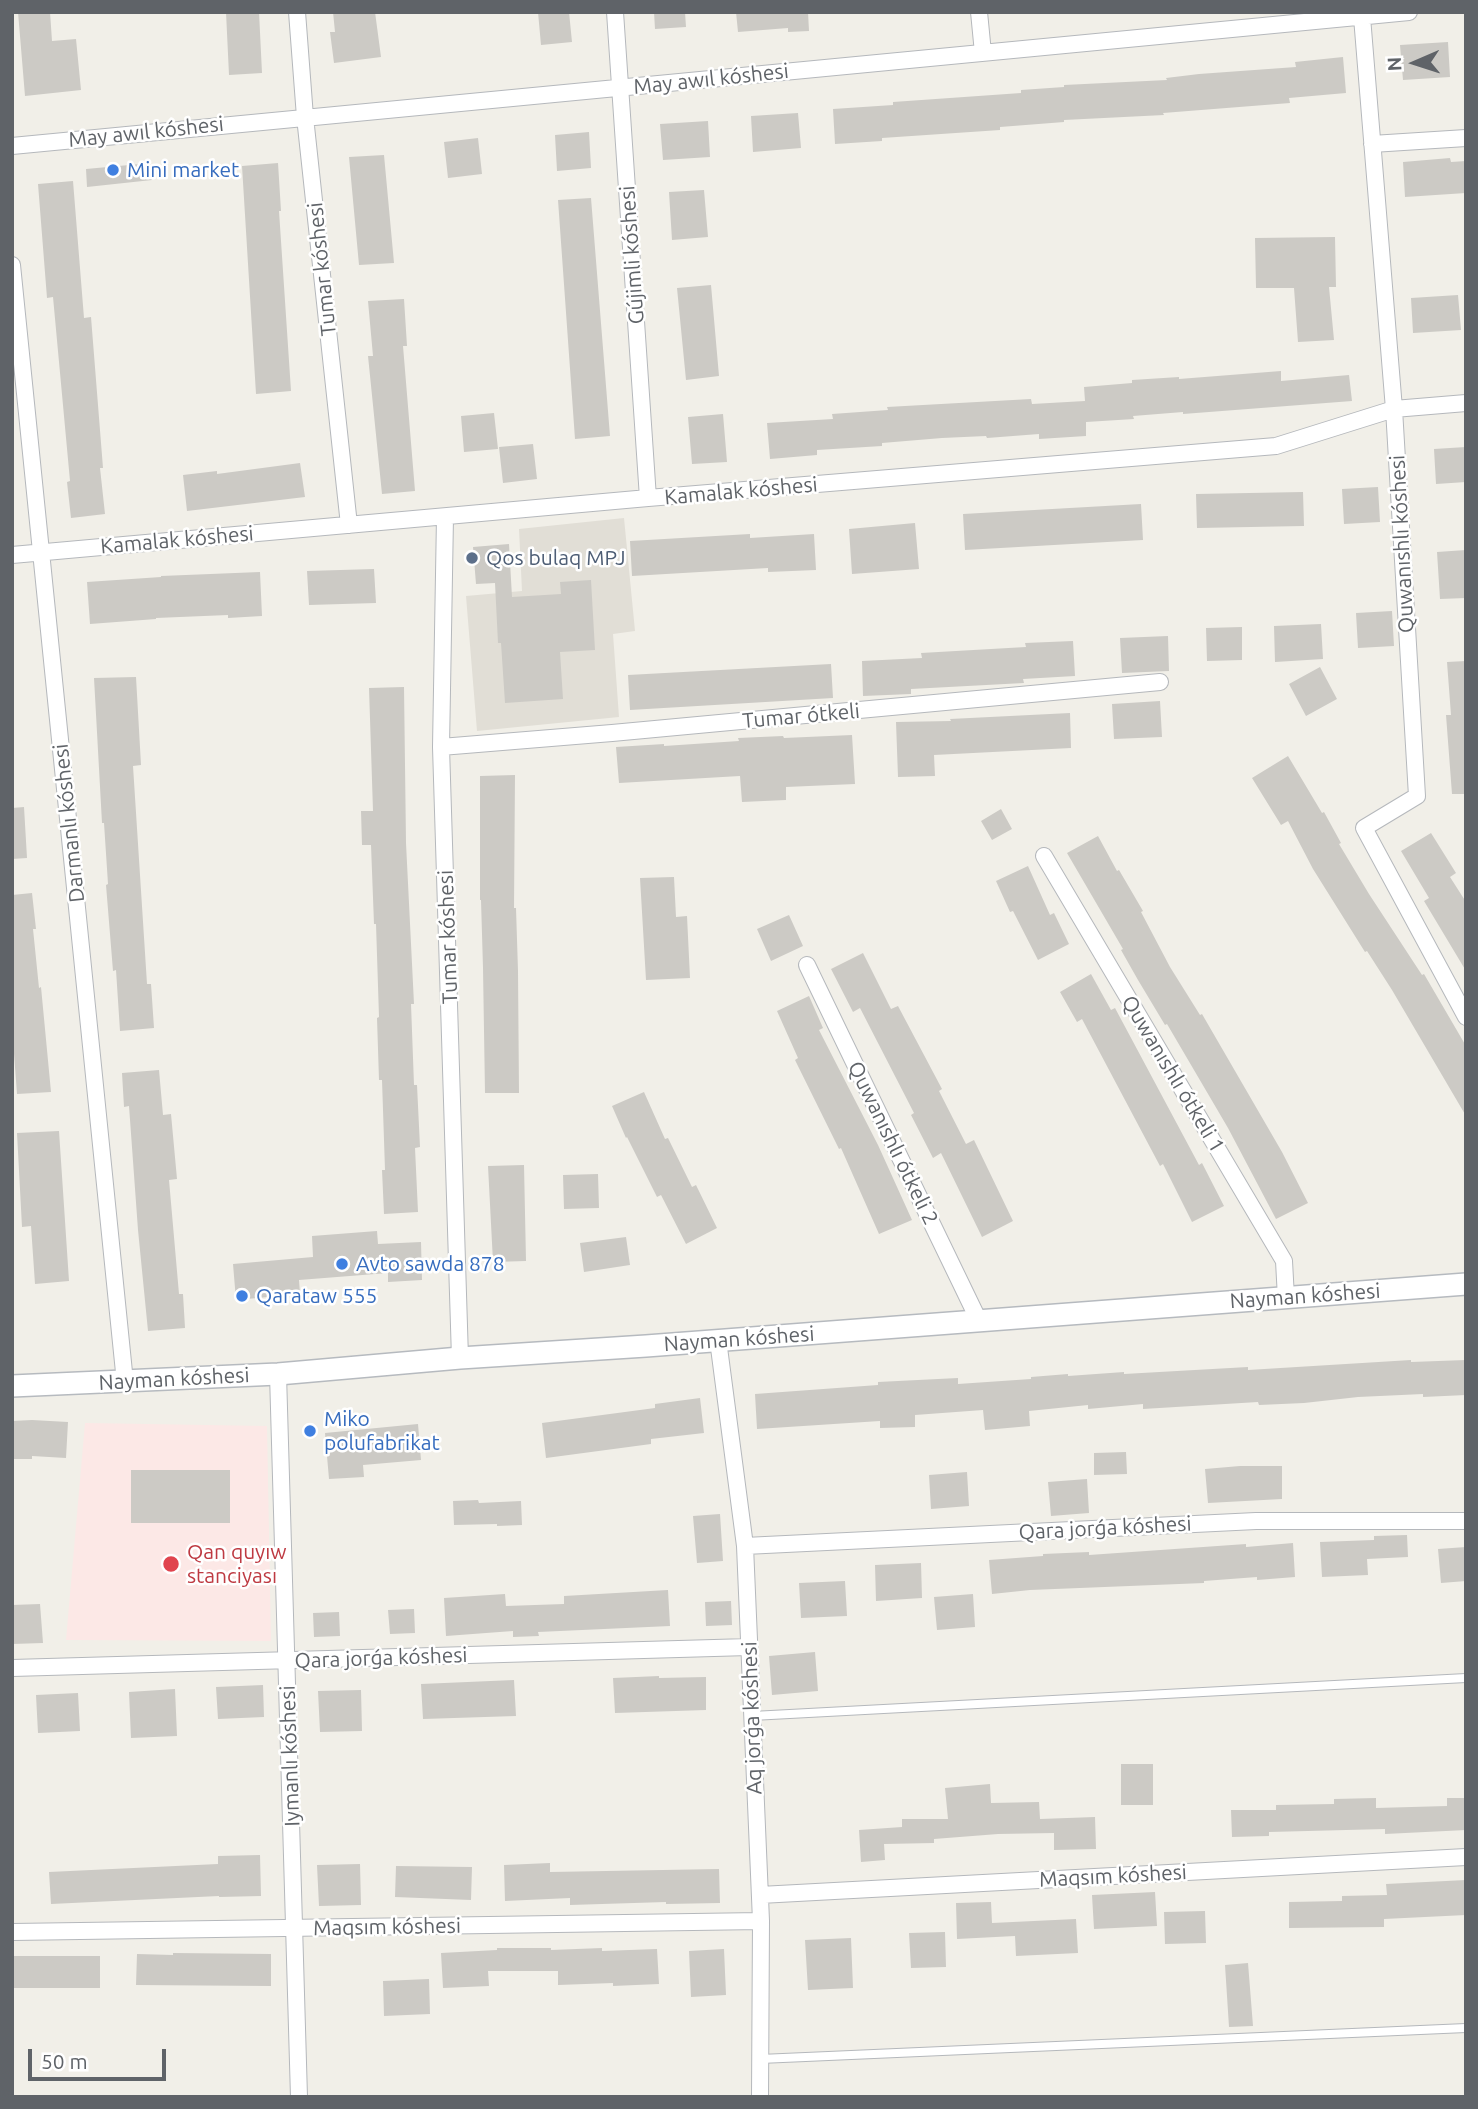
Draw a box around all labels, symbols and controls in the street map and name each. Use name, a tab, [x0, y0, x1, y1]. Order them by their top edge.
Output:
north arrow	[1380, 28, 1450, 98]
text: N	[1383, 56, 1405, 72]
street label: May awıl kóshesi	[632, 58, 790, 100]
street label: May awıl kóshesi	[67, 111, 225, 153]
place label: Mini market	[127, 157, 239, 183]
marker: Mini market	[105, 162, 121, 178]
street label: Gújimli kóshesi	[615, 185, 649, 325]
street label: Tumar kóshesi	[302, 201, 342, 337]
street label: Quwanıshlı kóshesi	[1385, 454, 1419, 634]
street label: Kamalak kóshesi	[663, 472, 819, 510]
street label: Kamalak kóshesi	[99, 521, 255, 559]
place label: Qos bulaq MPJ	[486, 545, 626, 571]
marker: Qos bulaq MPJ	[464, 550, 480, 566]
street label: Tumar ótkeli	[741, 698, 861, 734]
street label: Darmanlı kóshesi	[48, 742, 90, 904]
street label: Tumar kóshesi	[433, 870, 463, 1004]
street label: Quwanıshlı ótkeli 1	[1116, 991, 1230, 1157]
street label: Quwanıshlı ótkeli 2	[843, 1057, 943, 1229]
place label: Avto sawda 878	[356, 1251, 505, 1277]
marker: Avto sawda 878	[334, 1256, 350, 1272]
street label: Nayman kóshesi	[1229, 1278, 1381, 1314]
place label: Qarataw 555	[256, 1283, 377, 1309]
marker: Qarataw 555	[234, 1288, 250, 1304]
street label: Nayman kóshesi	[663, 1321, 815, 1357]
street label: Nayman kóshesi	[98, 1362, 250, 1396]
place label: Miko polufabrikat	[324, 1406, 440, 1456]
marker: Miko polufabrikat	[302, 1423, 318, 1439]
street label: Qara jorǵa kóshesi	[1018, 1511, 1192, 1545]
place label: Qan quyıw stanciyası	[187, 1539, 287, 1589]
marker: Qan quyıw stanciyası	[161, 1554, 181, 1574]
street label: Aq jorǵa kóshesi	[737, 1641, 767, 1795]
street label: Qara jorǵa kóshesi	[294, 1642, 468, 1674]
street label: Iymanlı kóshesi	[275, 1685, 305, 1827]
street label: Maqsım kóshesi	[1039, 1860, 1187, 1892]
street label: Maqsım kóshesi	[313, 1913, 461, 1941]
scale bar	[32, 2036, 170, 2080]
text: 50 m	[41, 2049, 88, 2073]

